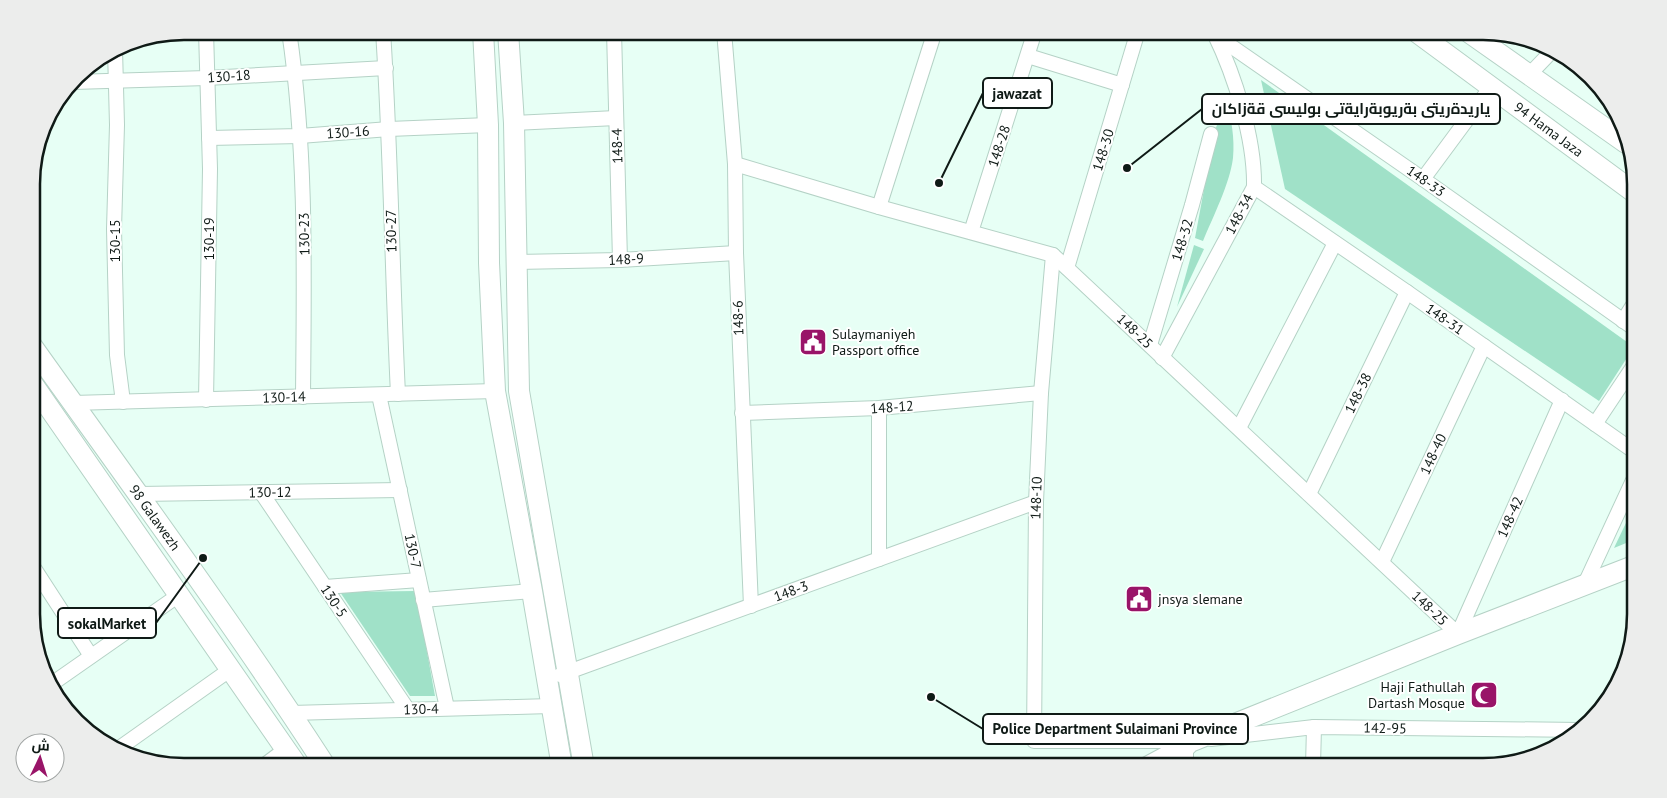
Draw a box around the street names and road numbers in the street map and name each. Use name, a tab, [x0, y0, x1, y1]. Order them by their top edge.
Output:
street label: 130-18	[207, 66, 251, 86]
street label: 94 Hama Jaza	[1510, 98, 1587, 161]
street label: 130-16	[326, 122, 370, 142]
street label: 148-28	[984, 123, 1014, 169]
street label: 148-30	[1088, 126, 1118, 173]
street label: 148-4	[607, 128, 627, 164]
street label: 148-33	[1403, 161, 1449, 201]
street label: 148-34	[1221, 190, 1257, 237]
street label: 130-27	[382, 209, 400, 253]
street label: 130-23	[295, 212, 313, 256]
street label: 130-19	[200, 217, 218, 261]
street label: 148-32	[1167, 217, 1197, 263]
street label: 130-15	[106, 219, 124, 263]
street label: 148-9	[608, 249, 644, 269]
street label: 148-31	[1422, 299, 1468, 339]
street label: 148-6	[728, 300, 748, 336]
street label: 148-25	[1113, 310, 1157, 352]
street label: 148-38	[1340, 370, 1376, 416]
street label: 130-14	[262, 387, 306, 407]
street label: 148-12	[870, 397, 914, 417]
street label: 148-40	[1416, 430, 1450, 477]
street label: 148-10	[1026, 476, 1046, 520]
street label: 98 Galawezh	[125, 481, 184, 554]
street label: 130-12	[248, 483, 292, 501]
street label: 148-42	[1493, 494, 1527, 540]
street label: 130-7	[400, 532, 426, 570]
street label: 148-3	[771, 576, 811, 606]
street label: 130-5	[317, 581, 351, 621]
street label: 148-25	[1408, 587, 1452, 629]
street label: 130-4	[403, 699, 439, 719]
street label: 142-95	[1363, 719, 1407, 737]

